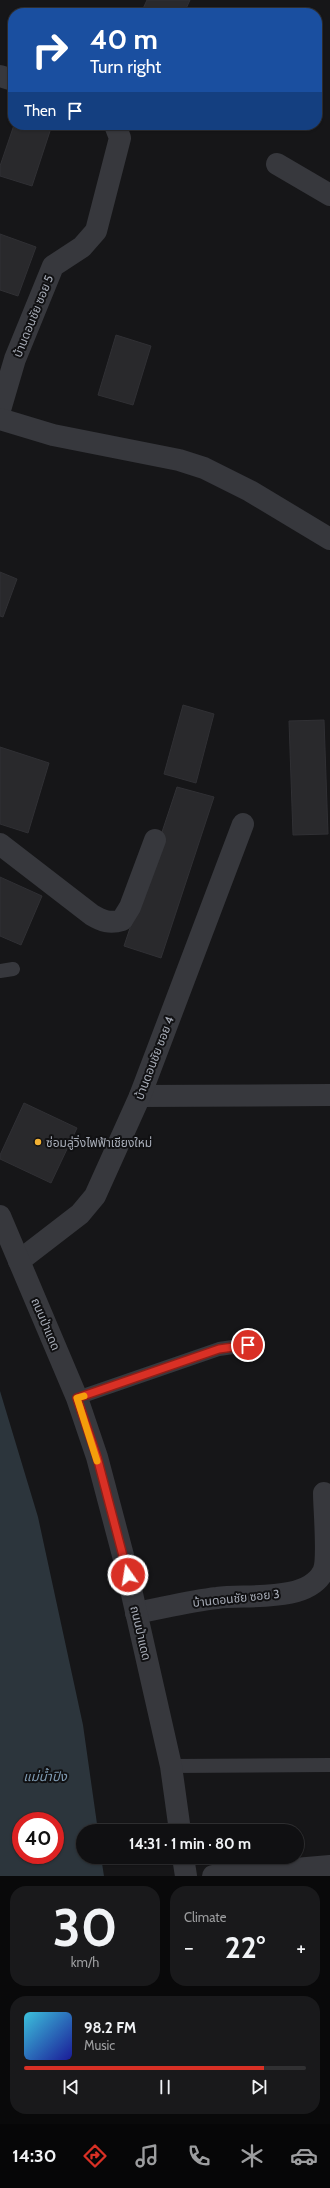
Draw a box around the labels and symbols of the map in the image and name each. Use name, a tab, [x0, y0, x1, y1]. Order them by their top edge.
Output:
street label: บ้านดอนชัย ซอย 5	[10, 273, 56, 359]
street label: บ้านดอนชัย ซอย 4	[131, 1014, 177, 1102]
place label: ซ่อมลู่วิ่งไฟฟ้าเชียงใหม่	[46, 1134, 152, 1150]
marker: ซ่อมลู่วิ่งไฟฟ้าเชียงใหม่	[33, 1137, 43, 1147]
street label: ถนนป่าแดด	[28, 1295, 64, 1353]
pin	[231, 1328, 265, 1362]
position arrow	[107, 1554, 149, 1596]
street label: บ้านดอนชัย ซอย 3	[192, 1586, 280, 1610]
street label: ถนนป่าแดด	[127, 1604, 155, 1662]
water label: แม่น้ำปิง	[23, 1767, 68, 1784]
speed limit sign: 40	[12, 1812, 64, 1864]

